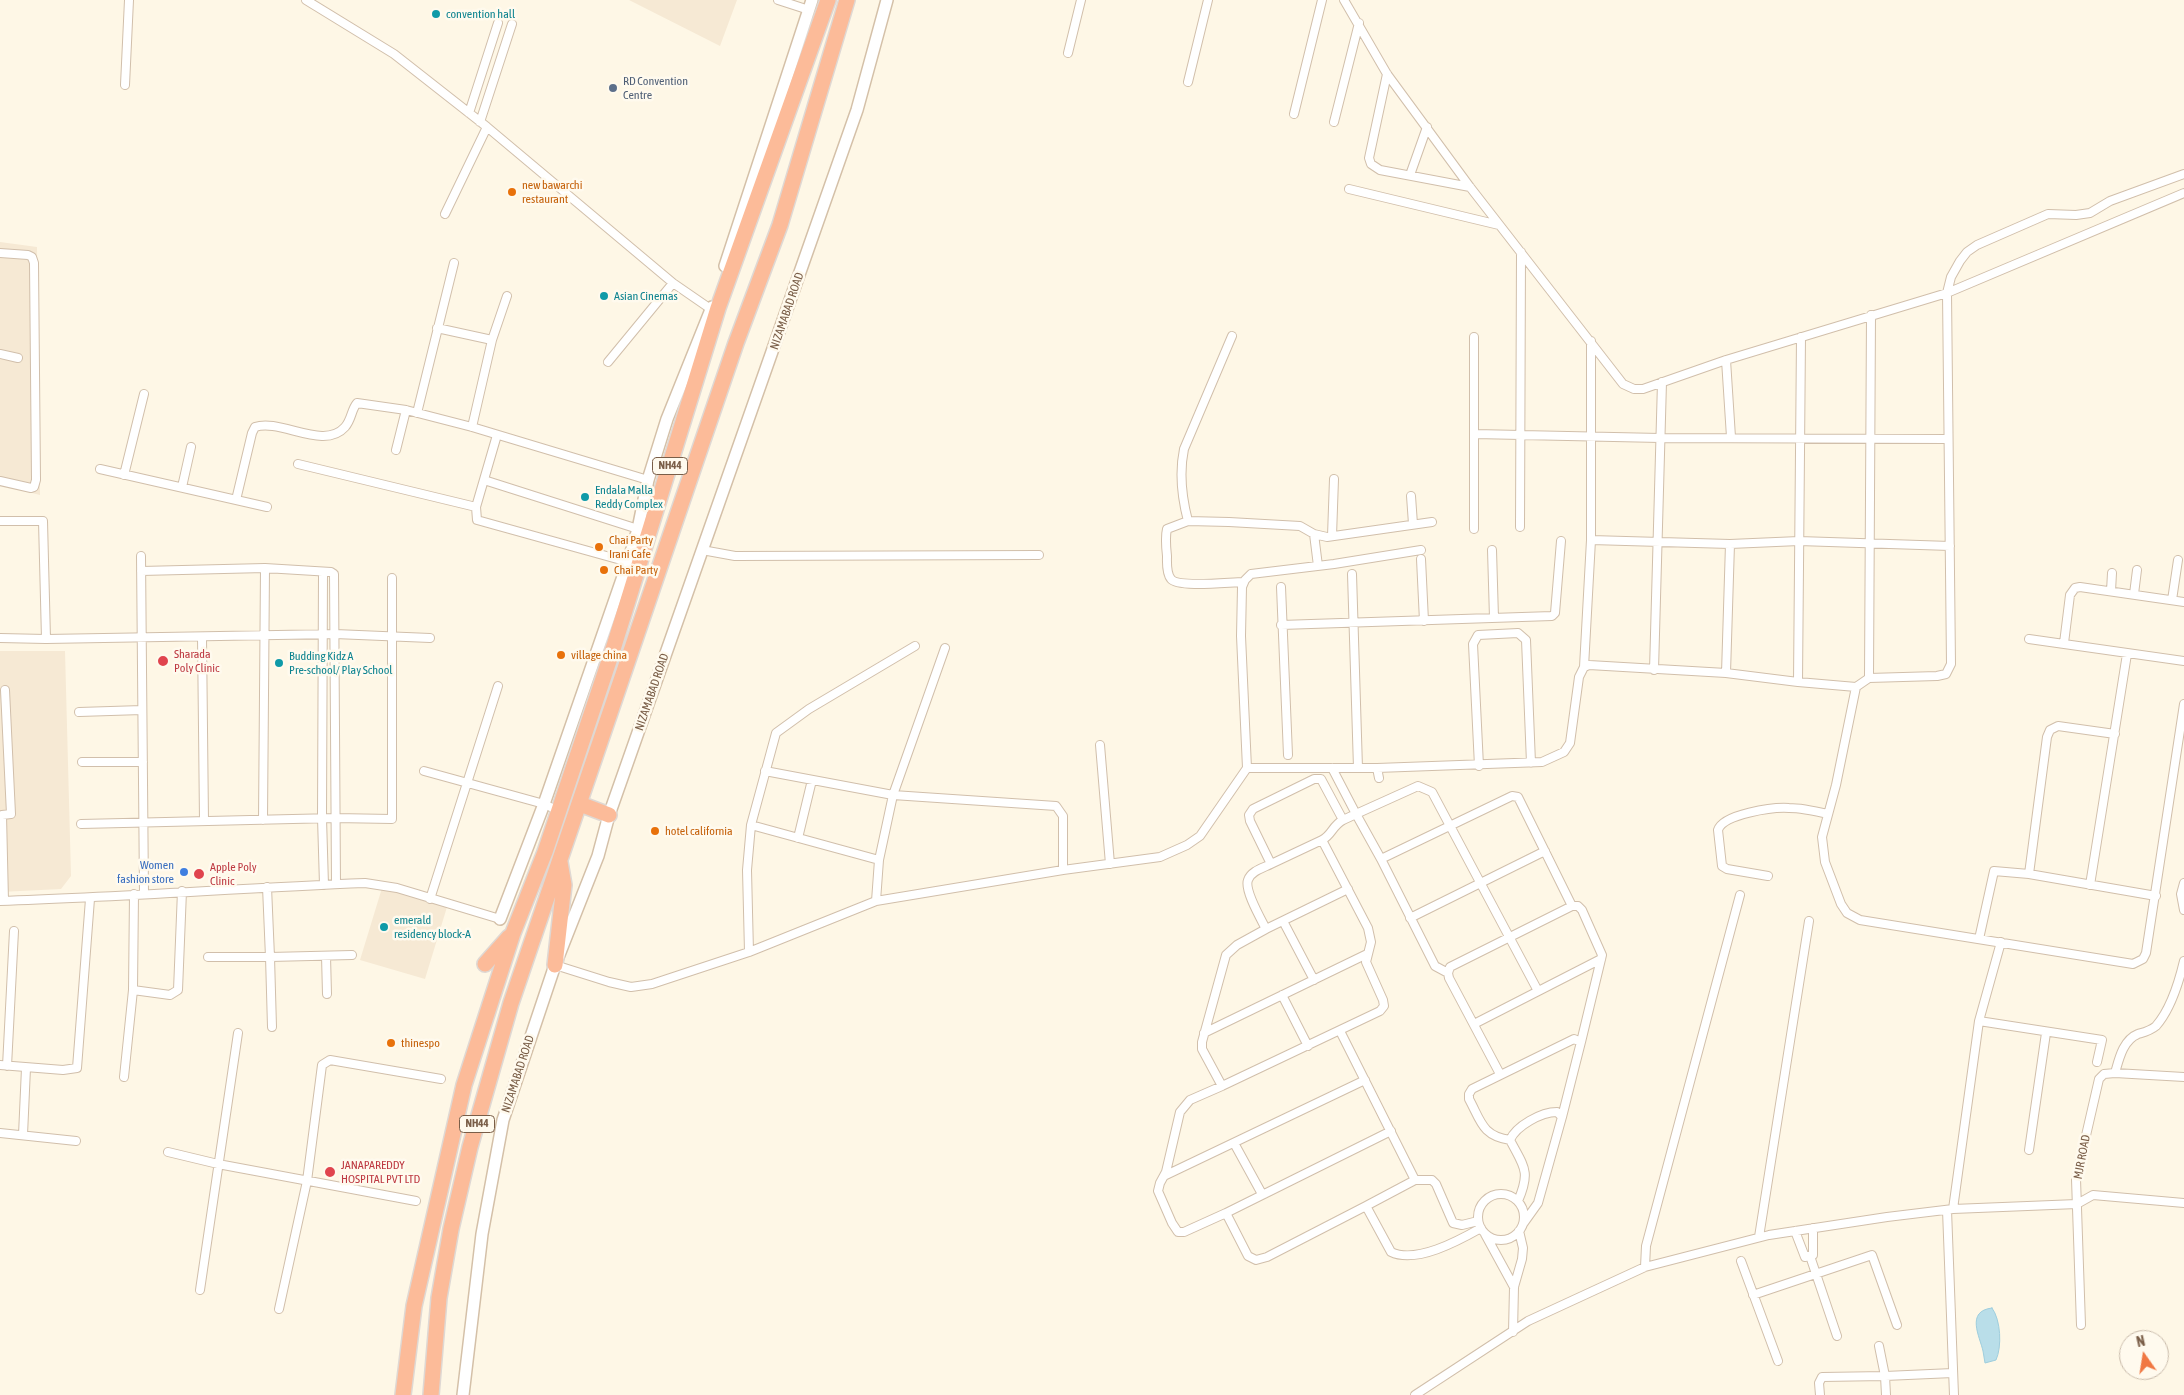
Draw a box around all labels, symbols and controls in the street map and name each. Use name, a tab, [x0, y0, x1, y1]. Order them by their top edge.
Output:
place label: convention hall	[446, 7, 515, 21]
marker: convention hall	[430, 8, 442, 20]
place label: RD Convention Centre	[623, 74, 688, 102]
marker: RD Convention Centre	[607, 82, 619, 94]
place label: new bawarchi restaurant	[522, 178, 582, 206]
marker: new bawarchi restaurant	[506, 186, 518, 198]
street label: NIZAMABAD ROAD	[767, 270, 807, 352]
place label: Asian Cinemas	[614, 289, 678, 303]
marker: Asian Cinemas	[598, 290, 610, 302]
road number: NH44	[652, 458, 688, 474]
place label: Endala Malla Reddy Complex	[595, 483, 663, 511]
marker: Endala Malla Reddy Complex	[579, 491, 591, 503]
place label: Chai Party Irani Cafe	[609, 533, 653, 561]
marker: Chai Party Irani Cafe	[593, 541, 605, 553]
place label: Chai Party	[614, 563, 658, 577]
marker: Chai Party	[598, 564, 610, 576]
place label: Sharada Poly Clinic	[174, 647, 219, 675]
place label: village china	[571, 648, 627, 662]
place label: Budding Kidz A Pre-school/ Play School	[289, 649, 393, 677]
marker: village china	[555, 649, 567, 661]
street label: NIZAMABAD ROAD	[632, 651, 672, 733]
marker: Sharada Poly Clinic	[156, 654, 170, 668]
marker: Budding Kidz A Pre-school/ Play School	[273, 657, 285, 669]
place label: hotel california	[665, 824, 733, 838]
marker: hotel california	[649, 825, 661, 837]
place label: Women fashion store	[117, 858, 174, 886]
place label: Apple Poly Clinic	[210, 860, 257, 888]
marker: Women fashion store	[178, 866, 190, 878]
marker: Apple Poly Clinic	[192, 867, 206, 881]
place label: emerald residency block-A	[394, 913, 471, 941]
marker: emerald residency block-A	[378, 921, 390, 933]
street label: NIZAMABAD ROAD	[499, 1033, 537, 1115]
place label: thinespo	[401, 1036, 440, 1050]
marker: thinespo	[385, 1037, 397, 1049]
road number: NH44	[460, 1116, 494, 1132]
street label: MJR ROAD	[2071, 1134, 2093, 1180]
place label: JANAPAREDDY HOSPITAL PVT LTD	[341, 1158, 420, 1186]
marker: JANAPAREDDY HOSPITAL PVT LTD	[323, 1165, 337, 1179]
north arrow	[2119, 1330, 2169, 1380]
text: N	[2135, 1333, 2147, 1350]

